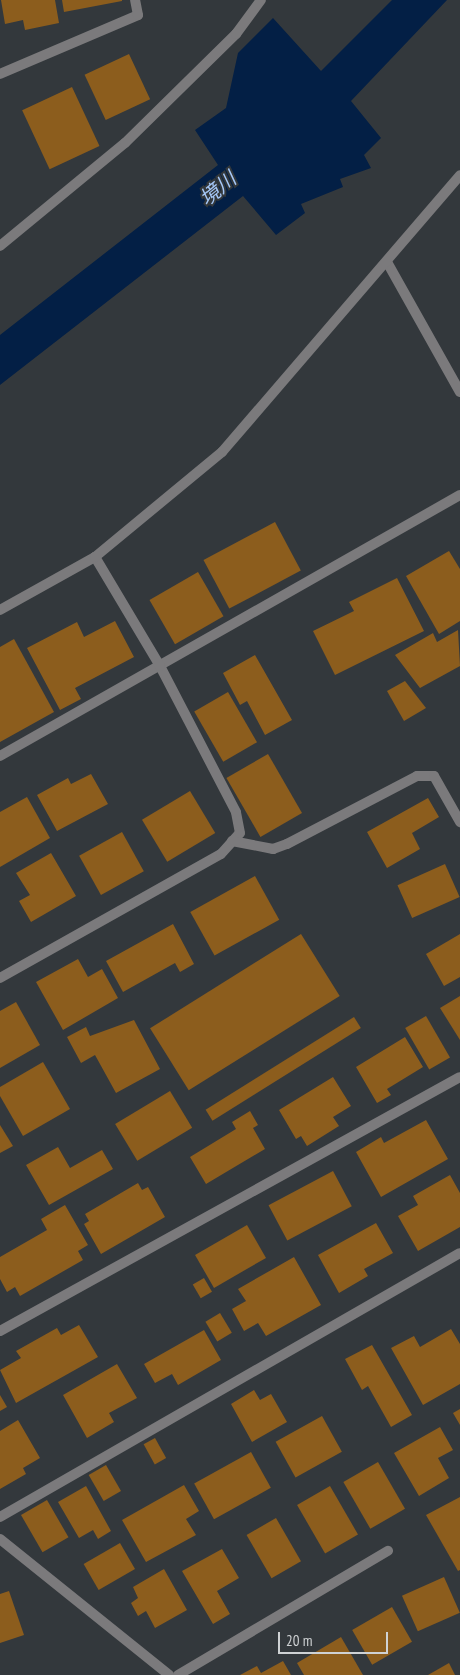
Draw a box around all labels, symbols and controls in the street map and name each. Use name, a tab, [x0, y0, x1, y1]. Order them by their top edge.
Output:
water label: 境川	[195, 167, 241, 211]
scale bar	[280, 1622, 390, 1654]
text: 20 m	[286, 1631, 312, 1650]

